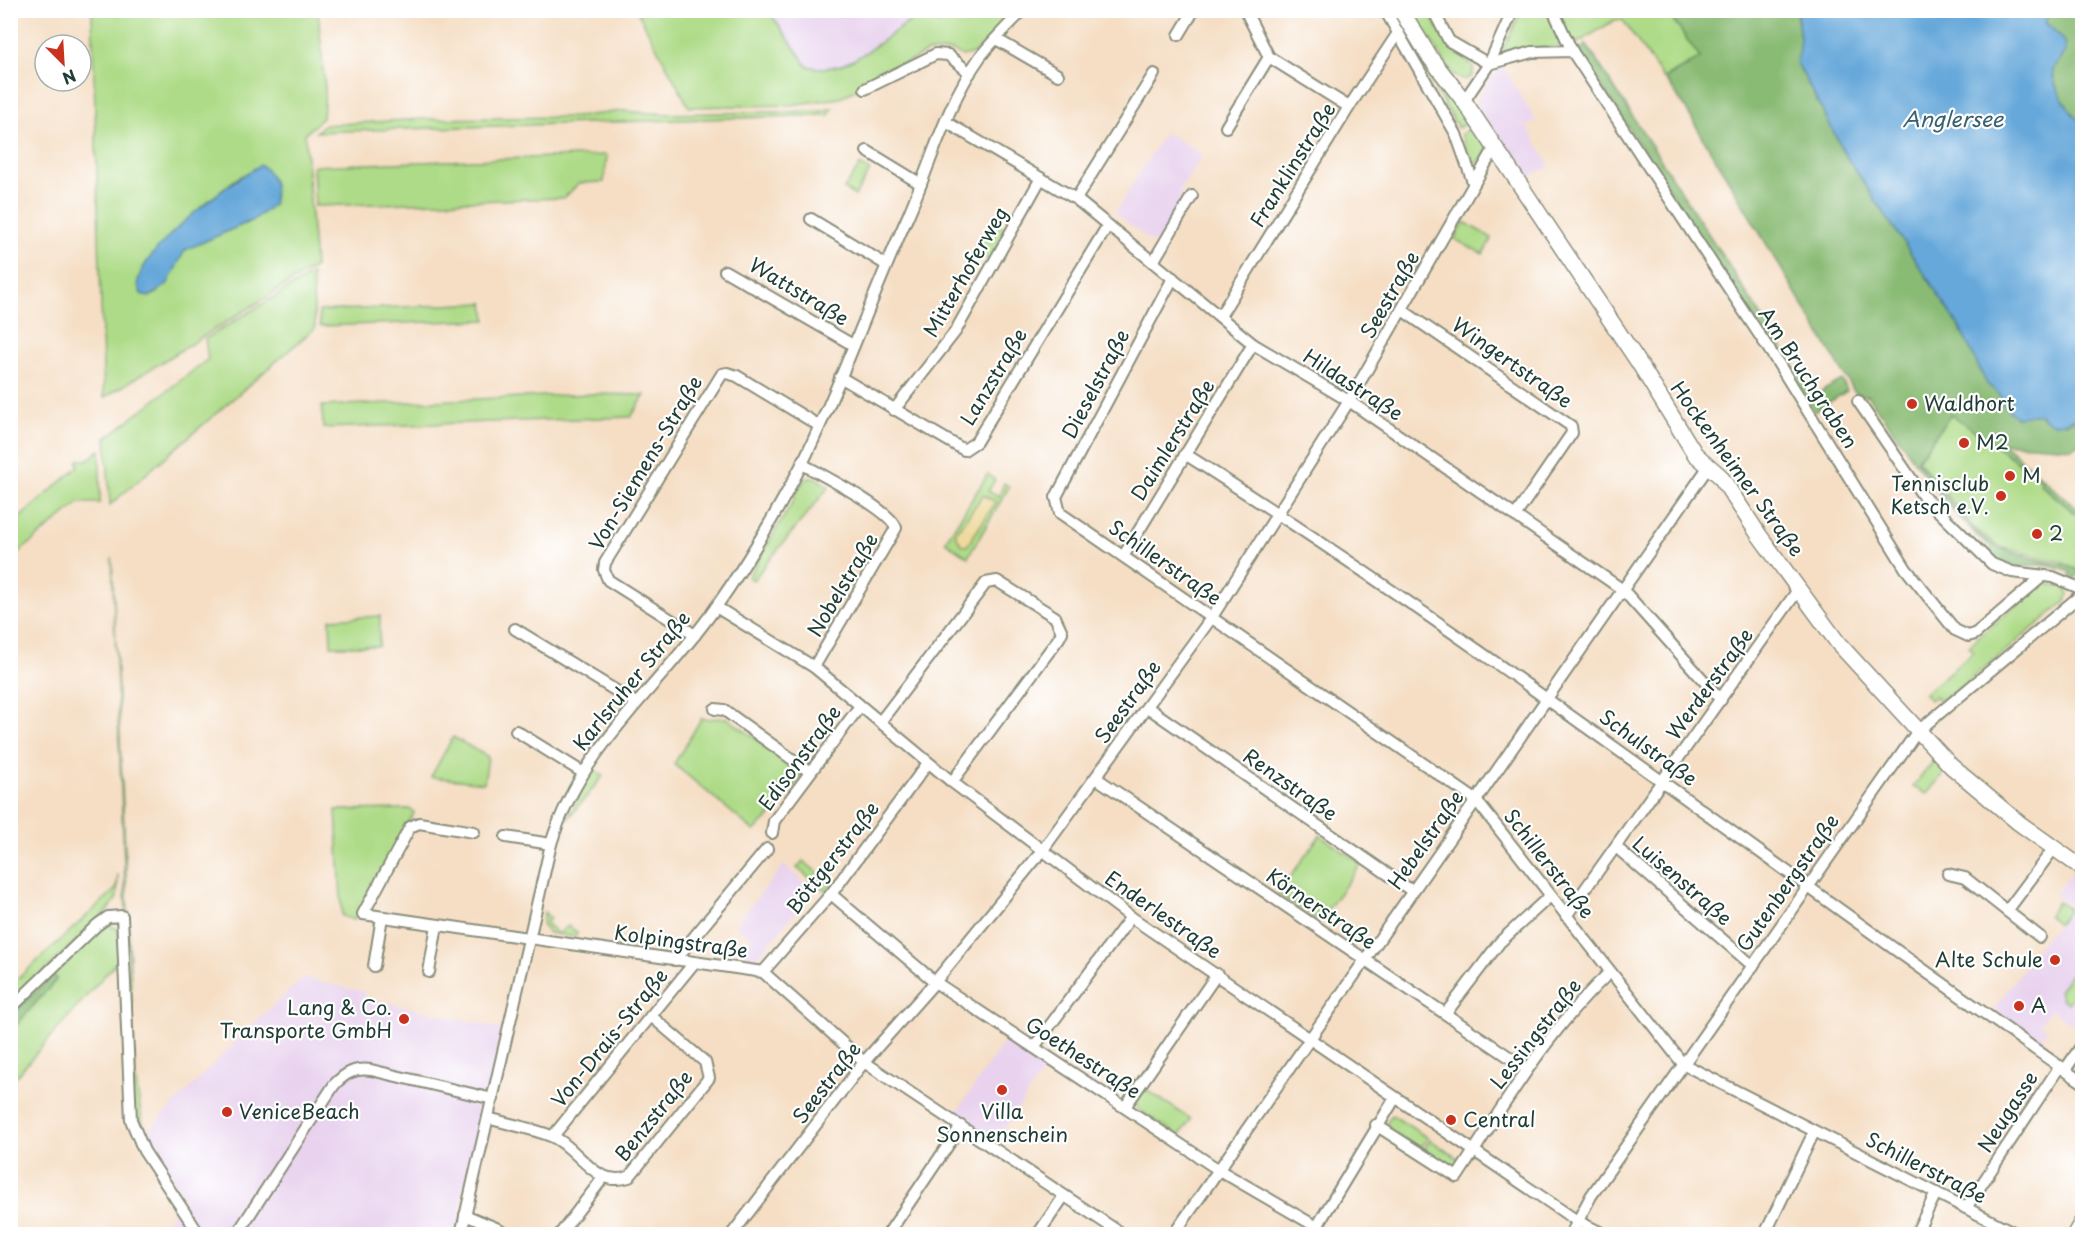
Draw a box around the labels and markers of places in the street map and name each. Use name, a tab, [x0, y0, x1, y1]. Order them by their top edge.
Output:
place label: Waldhort	[1924, 388, 2015, 418]
marker: Waldhort	[1905, 397, 1919, 411]
place label: M2	[1976, 427, 2009, 457]
marker: M2	[1957, 436, 1971, 450]
place label: M	[2022, 460, 2041, 490]
place label: Tennisclub Ketsch e.V.	[1890, 468, 1989, 521]
marker: M	[2003, 469, 2017, 483]
marker: Tennisclub Ketsch e.V.	[1994, 489, 2008, 503]
place label: 2	[2049, 518, 2063, 548]
marker: 2	[2030, 527, 2044, 541]
place label: Alte Schule	[1935, 944, 2043, 974]
marker: Alte Schule	[2048, 953, 2062, 967]
place label: A	[2031, 990, 2046, 1020]
place label: Lang & Co. Transporte GmbH	[219, 992, 392, 1045]
marker: A	[2012, 999, 2026, 1013]
marker: Lang & Co. Transporte GmbH	[397, 1012, 411, 1026]
marker: Villa Sonnenschein	[995, 1083, 1009, 1097]
place label: VeniceBeach	[239, 1096, 360, 1126]
place label: Villa Sonnenschein	[936, 1096, 1068, 1149]
place label: Central	[1463, 1104, 1536, 1134]
marker: VeniceBeach	[220, 1105, 234, 1119]
marker: Central	[1444, 1113, 1458, 1127]

